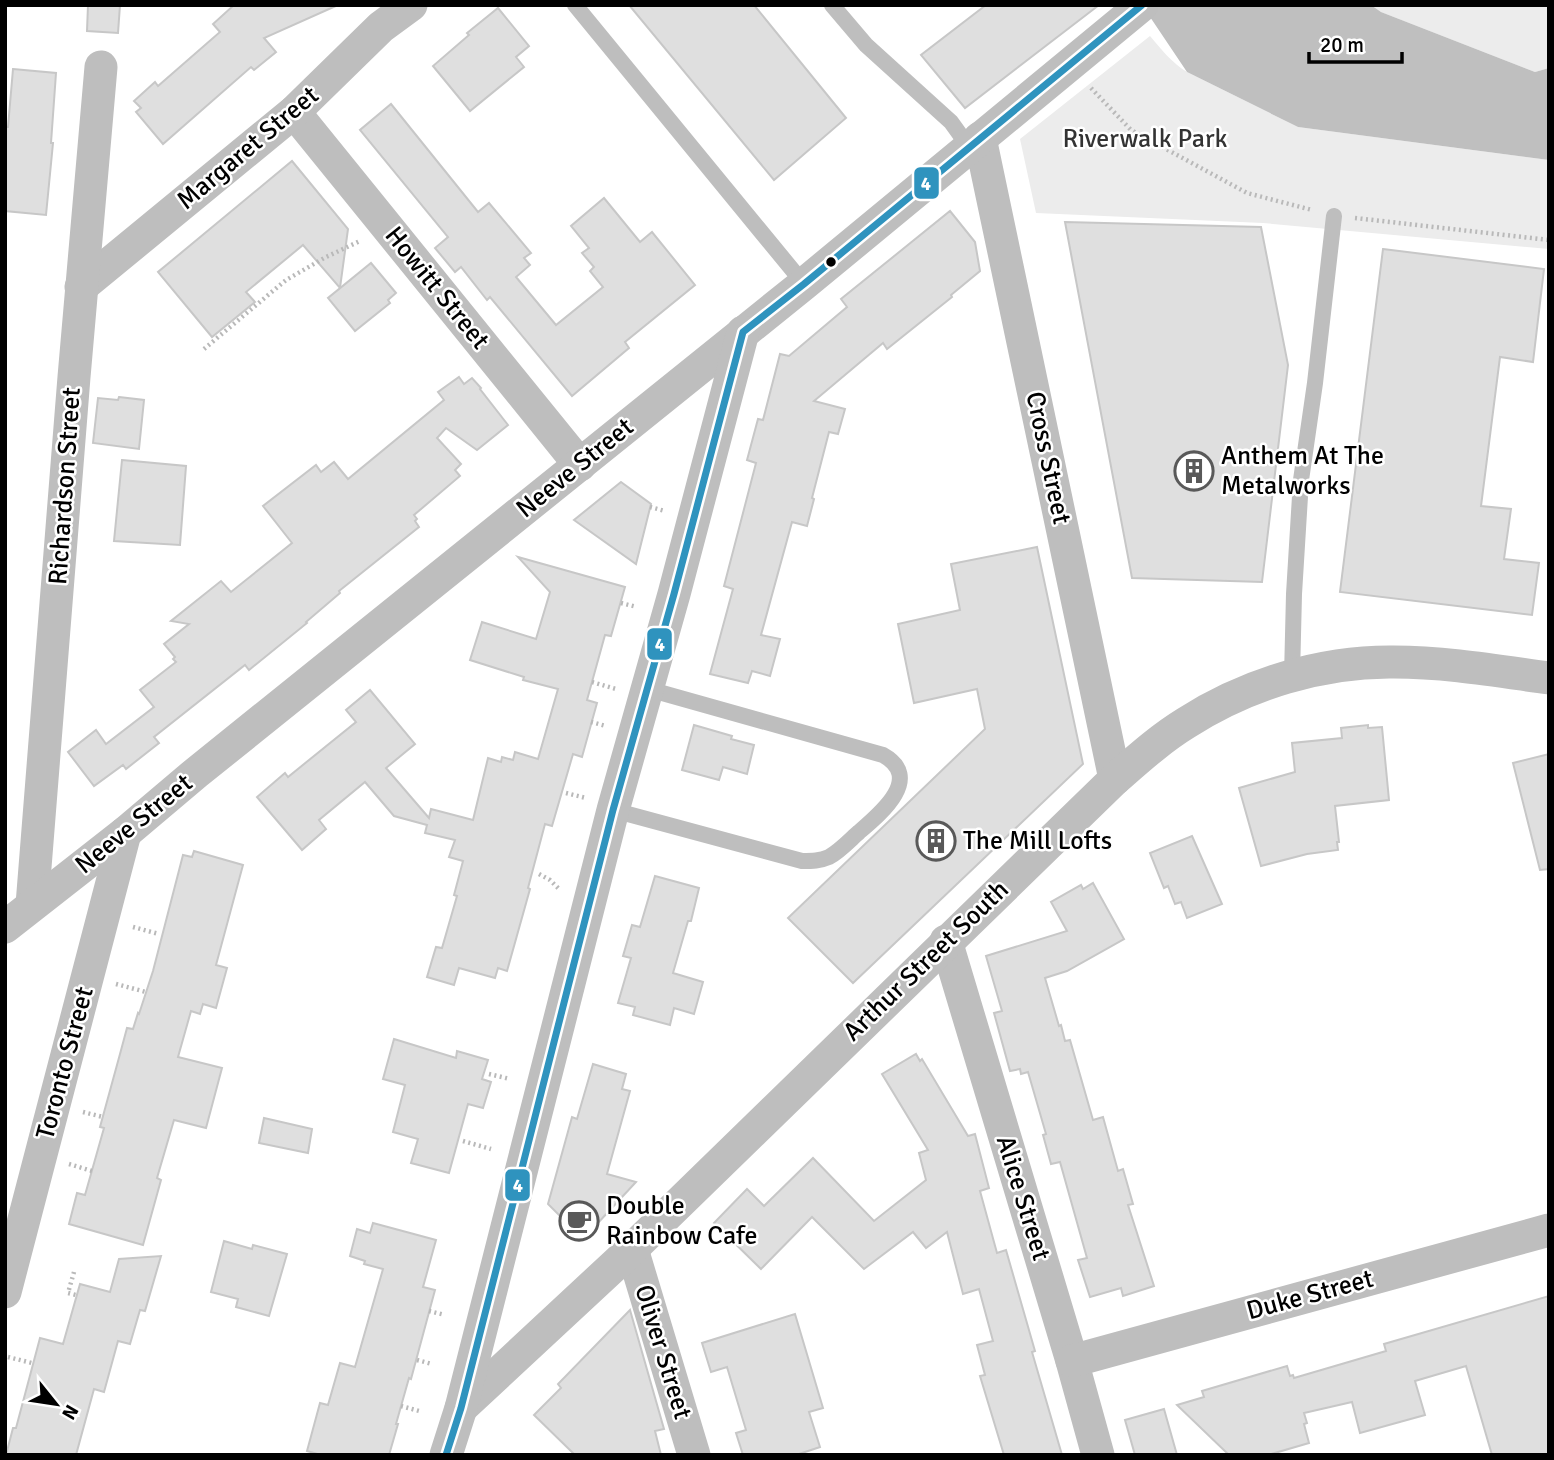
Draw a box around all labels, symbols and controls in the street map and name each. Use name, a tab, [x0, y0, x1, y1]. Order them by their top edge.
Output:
scale bar	[1309, 21, 1402, 65]
text: 20 m	[1320, 32, 1364, 58]
street label: Margaret Street	[171, 79, 325, 217]
park label: Riverwalk Park	[1062, 123, 1228, 155]
line badge: 4	[913, 166, 940, 200]
text: 4	[921, 172, 931, 196]
street label: Howitt Street	[378, 220, 496, 356]
unlabelled marker	[824, 255, 838, 269]
street label: Richardson Street	[42, 386, 88, 586]
street label: Cross Street	[1018, 389, 1078, 527]
street label: Neeve Street	[510, 411, 640, 525]
place label: Anthem At The Metalworks	[1221, 440, 1384, 502]
building icon: Anthem At The Metalworks	[1173, 450, 1215, 492]
line badge: 4	[646, 627, 673, 661]
text: 4	[655, 633, 665, 657]
street label: Neeve Street	[69, 767, 199, 881]
building icon: The Mill Lofts	[915, 820, 957, 862]
place label: The Mill Lofts	[963, 825, 1112, 857]
street label: Arthur Street South	[837, 874, 1015, 1048]
street label: Toronto Street	[29, 983, 101, 1143]
street label: Alice Street	[989, 1132, 1057, 1264]
line badge: 4	[504, 1168, 531, 1202]
text: 4	[513, 1174, 523, 1198]
place label: Double Rainbow Cafe	[606, 1190, 758, 1252]
cafe icon: Double Rainbow Cafe	[558, 1200, 600, 1242]
street label: Duke Street	[1243, 1263, 1377, 1327]
street label: Oliver Street	[627, 1281, 699, 1423]
north arrow	[21, 1369, 91, 1439]
text: N	[56, 1400, 84, 1424]

